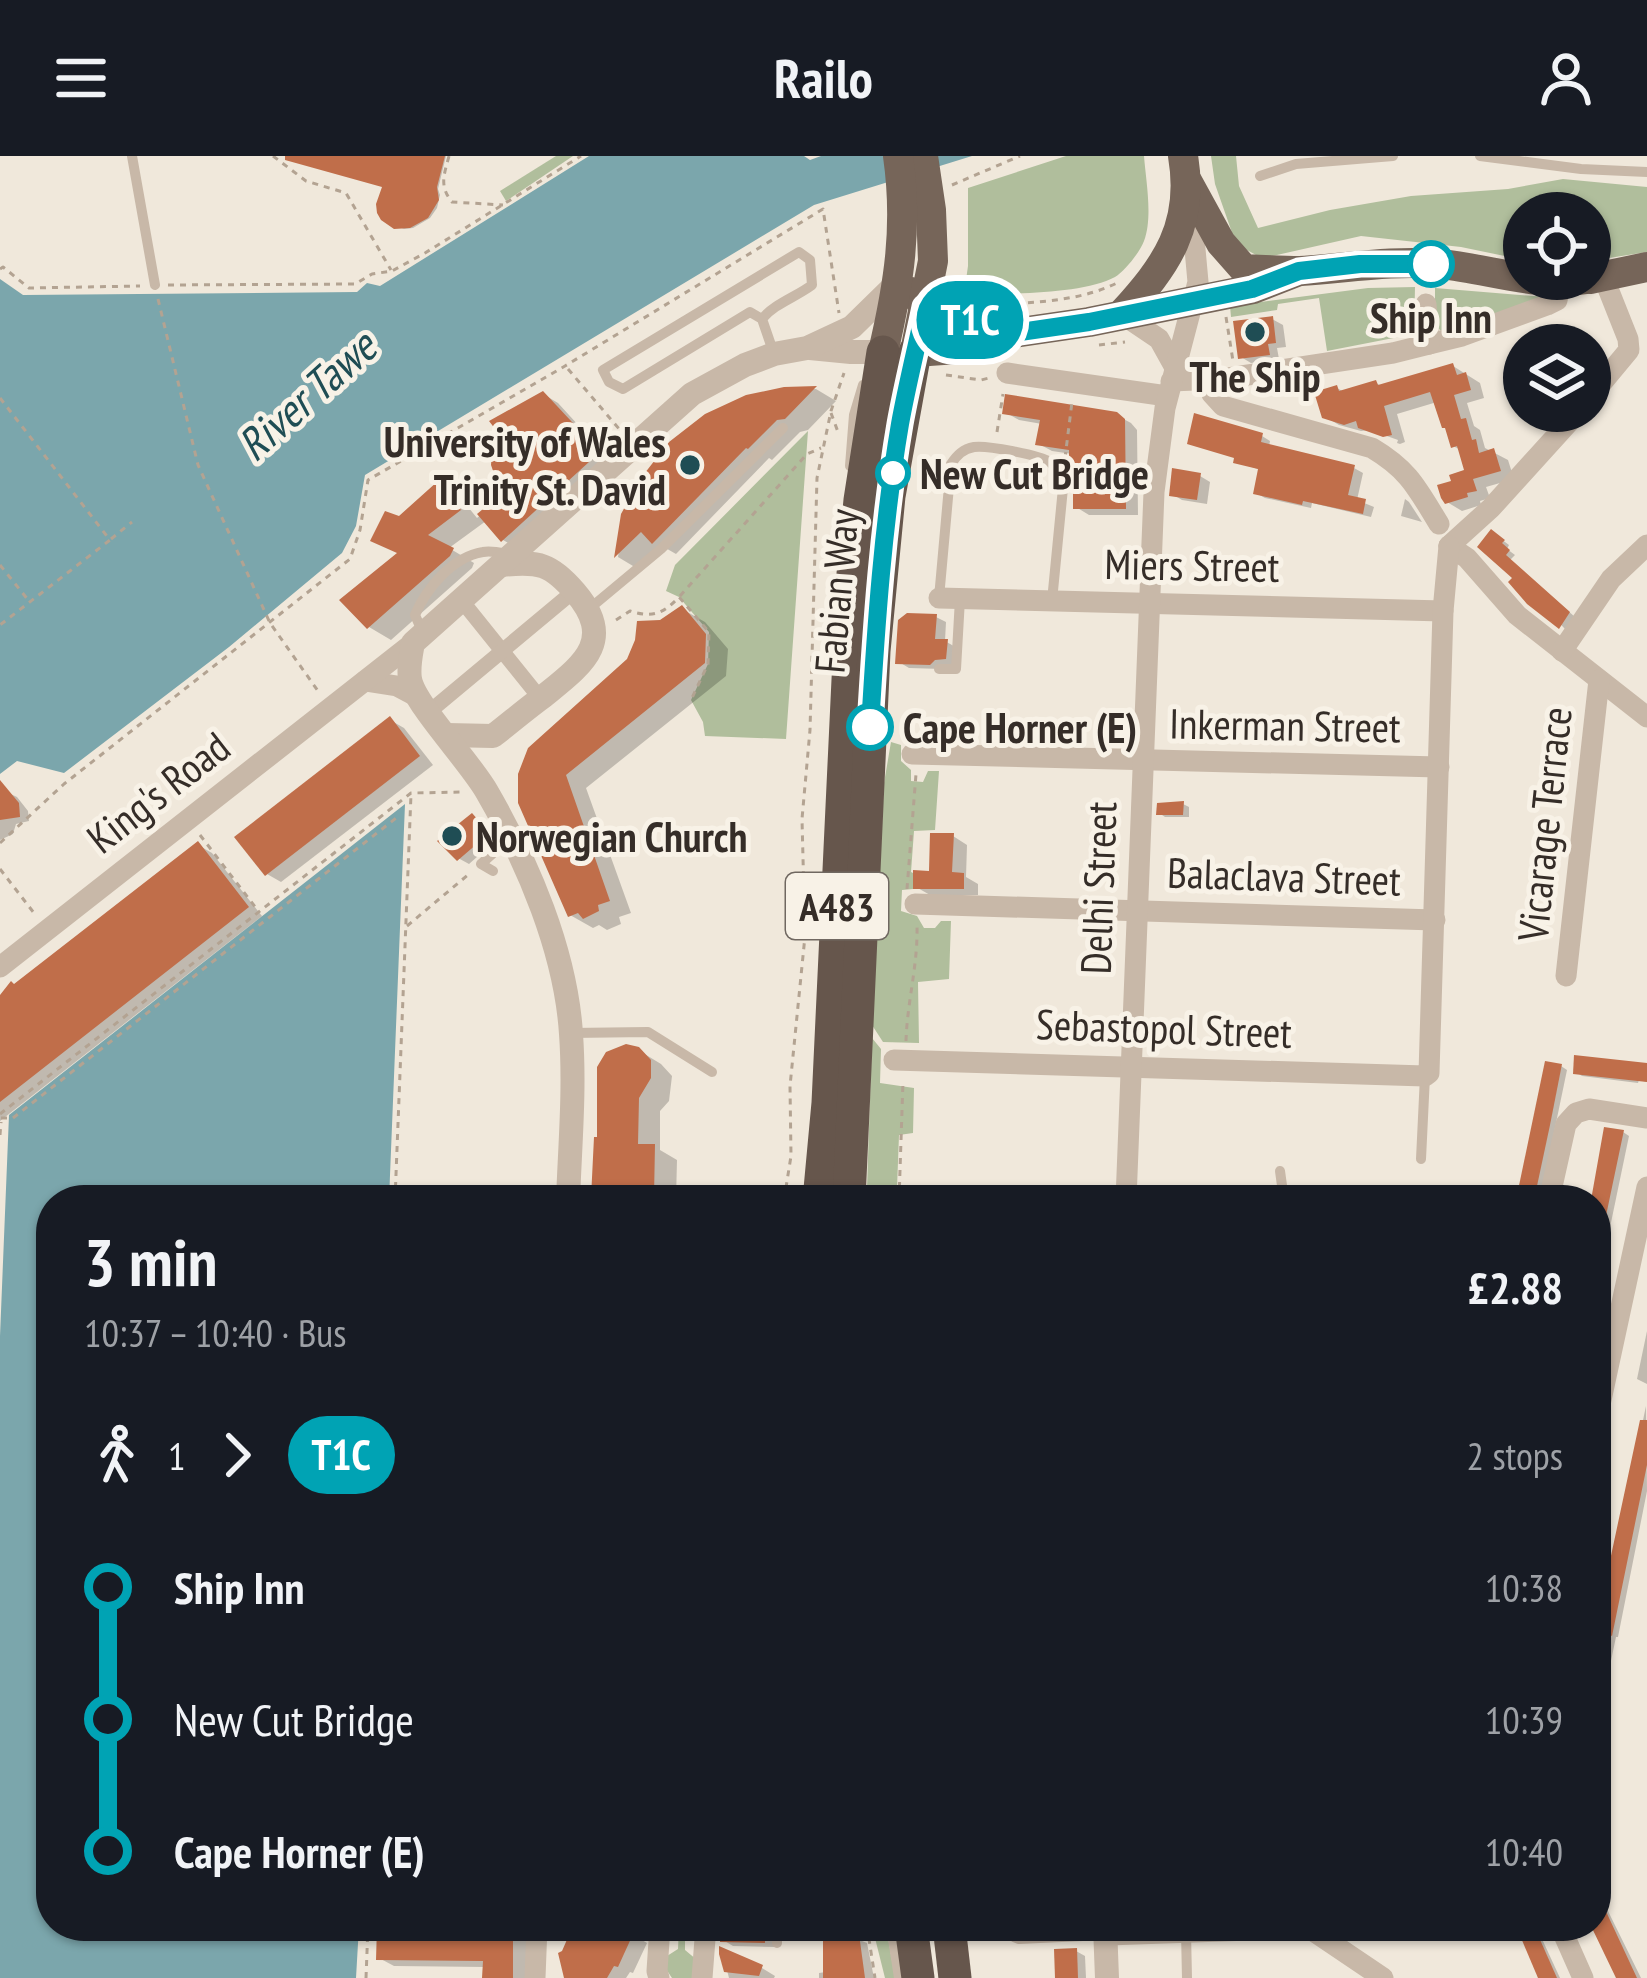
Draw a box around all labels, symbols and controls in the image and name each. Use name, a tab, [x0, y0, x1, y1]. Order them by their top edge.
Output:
text: Railo	[774, 43, 873, 113]
icon: menu	[48, 45, 114, 111]
icon: person	[1533, 45, 1599, 111]
map controls	[1503, 192, 1611, 432]
button: locate	[1503, 192, 1611, 300]
marker: Ship Inn	[1409, 242, 1453, 286]
line badge: T1C	[901, 281, 1039, 359]
place label: Ship Inn	[1370, 290, 1492, 345]
text: T1C	[940, 292, 1000, 347]
water label: River Tawe	[224, 316, 389, 472]
marker: The Ship	[1242, 319, 1268, 345]
button: layers	[1503, 324, 1611, 432]
place label: The Ship	[1190, 349, 1320, 404]
place label: University of Wales Trinity St. David	[384, 414, 666, 517]
place label: New Cut Bridge	[920, 446, 1149, 501]
marker: University of Wales Trinity St. David	[677, 452, 703, 478]
marker: New Cut Bridge	[877, 457, 909, 489]
street label: Fabian Way	[801, 507, 871, 675]
street label: Miers Street	[1104, 536, 1280, 594]
street label: Inkerman Street	[1169, 695, 1402, 755]
place label: Cape Horner (E)	[903, 700, 1137, 755]
street label: Vicarage Terrace	[1504, 704, 1584, 945]
marker: Cape Horner (E)	[848, 705, 892, 749]
street label: King's Road	[75, 719, 241, 865]
street label: Delhi Street	[1068, 800, 1129, 975]
place label: Norwegian Church	[476, 809, 747, 864]
marker: Norwegian Church	[439, 823, 465, 849]
street label: Balaclava Street	[1166, 844, 1402, 908]
road number: A483	[786, 873, 888, 939]
street label: Sebastopol Street	[1035, 996, 1293, 1060]
text: 3 min	[84, 1219, 217, 1304]
text: £2.88	[1467, 1258, 1563, 1316]
text: 10:37 – 10:40 · Bus	[84, 1307, 346, 1358]
icon: walk	[84, 1422, 150, 1488]
icon: forward	[204, 1422, 270, 1488]
text: T1C	[312, 1427, 371, 1482]
text: 1	[168, 1430, 186, 1481]
text: 2 stops	[1467, 1430, 1563, 1481]
text: Ship Inn	[174, 1558, 305, 1616]
text: 10:38	[1485, 1562, 1563, 1613]
text: New Cut Bridge	[174, 1690, 414, 1748]
text: 10:39	[1485, 1694, 1563, 1745]
text: Cape Horner (E)	[174, 1822, 425, 1880]
text: 10:40	[1485, 1826, 1563, 1877]

